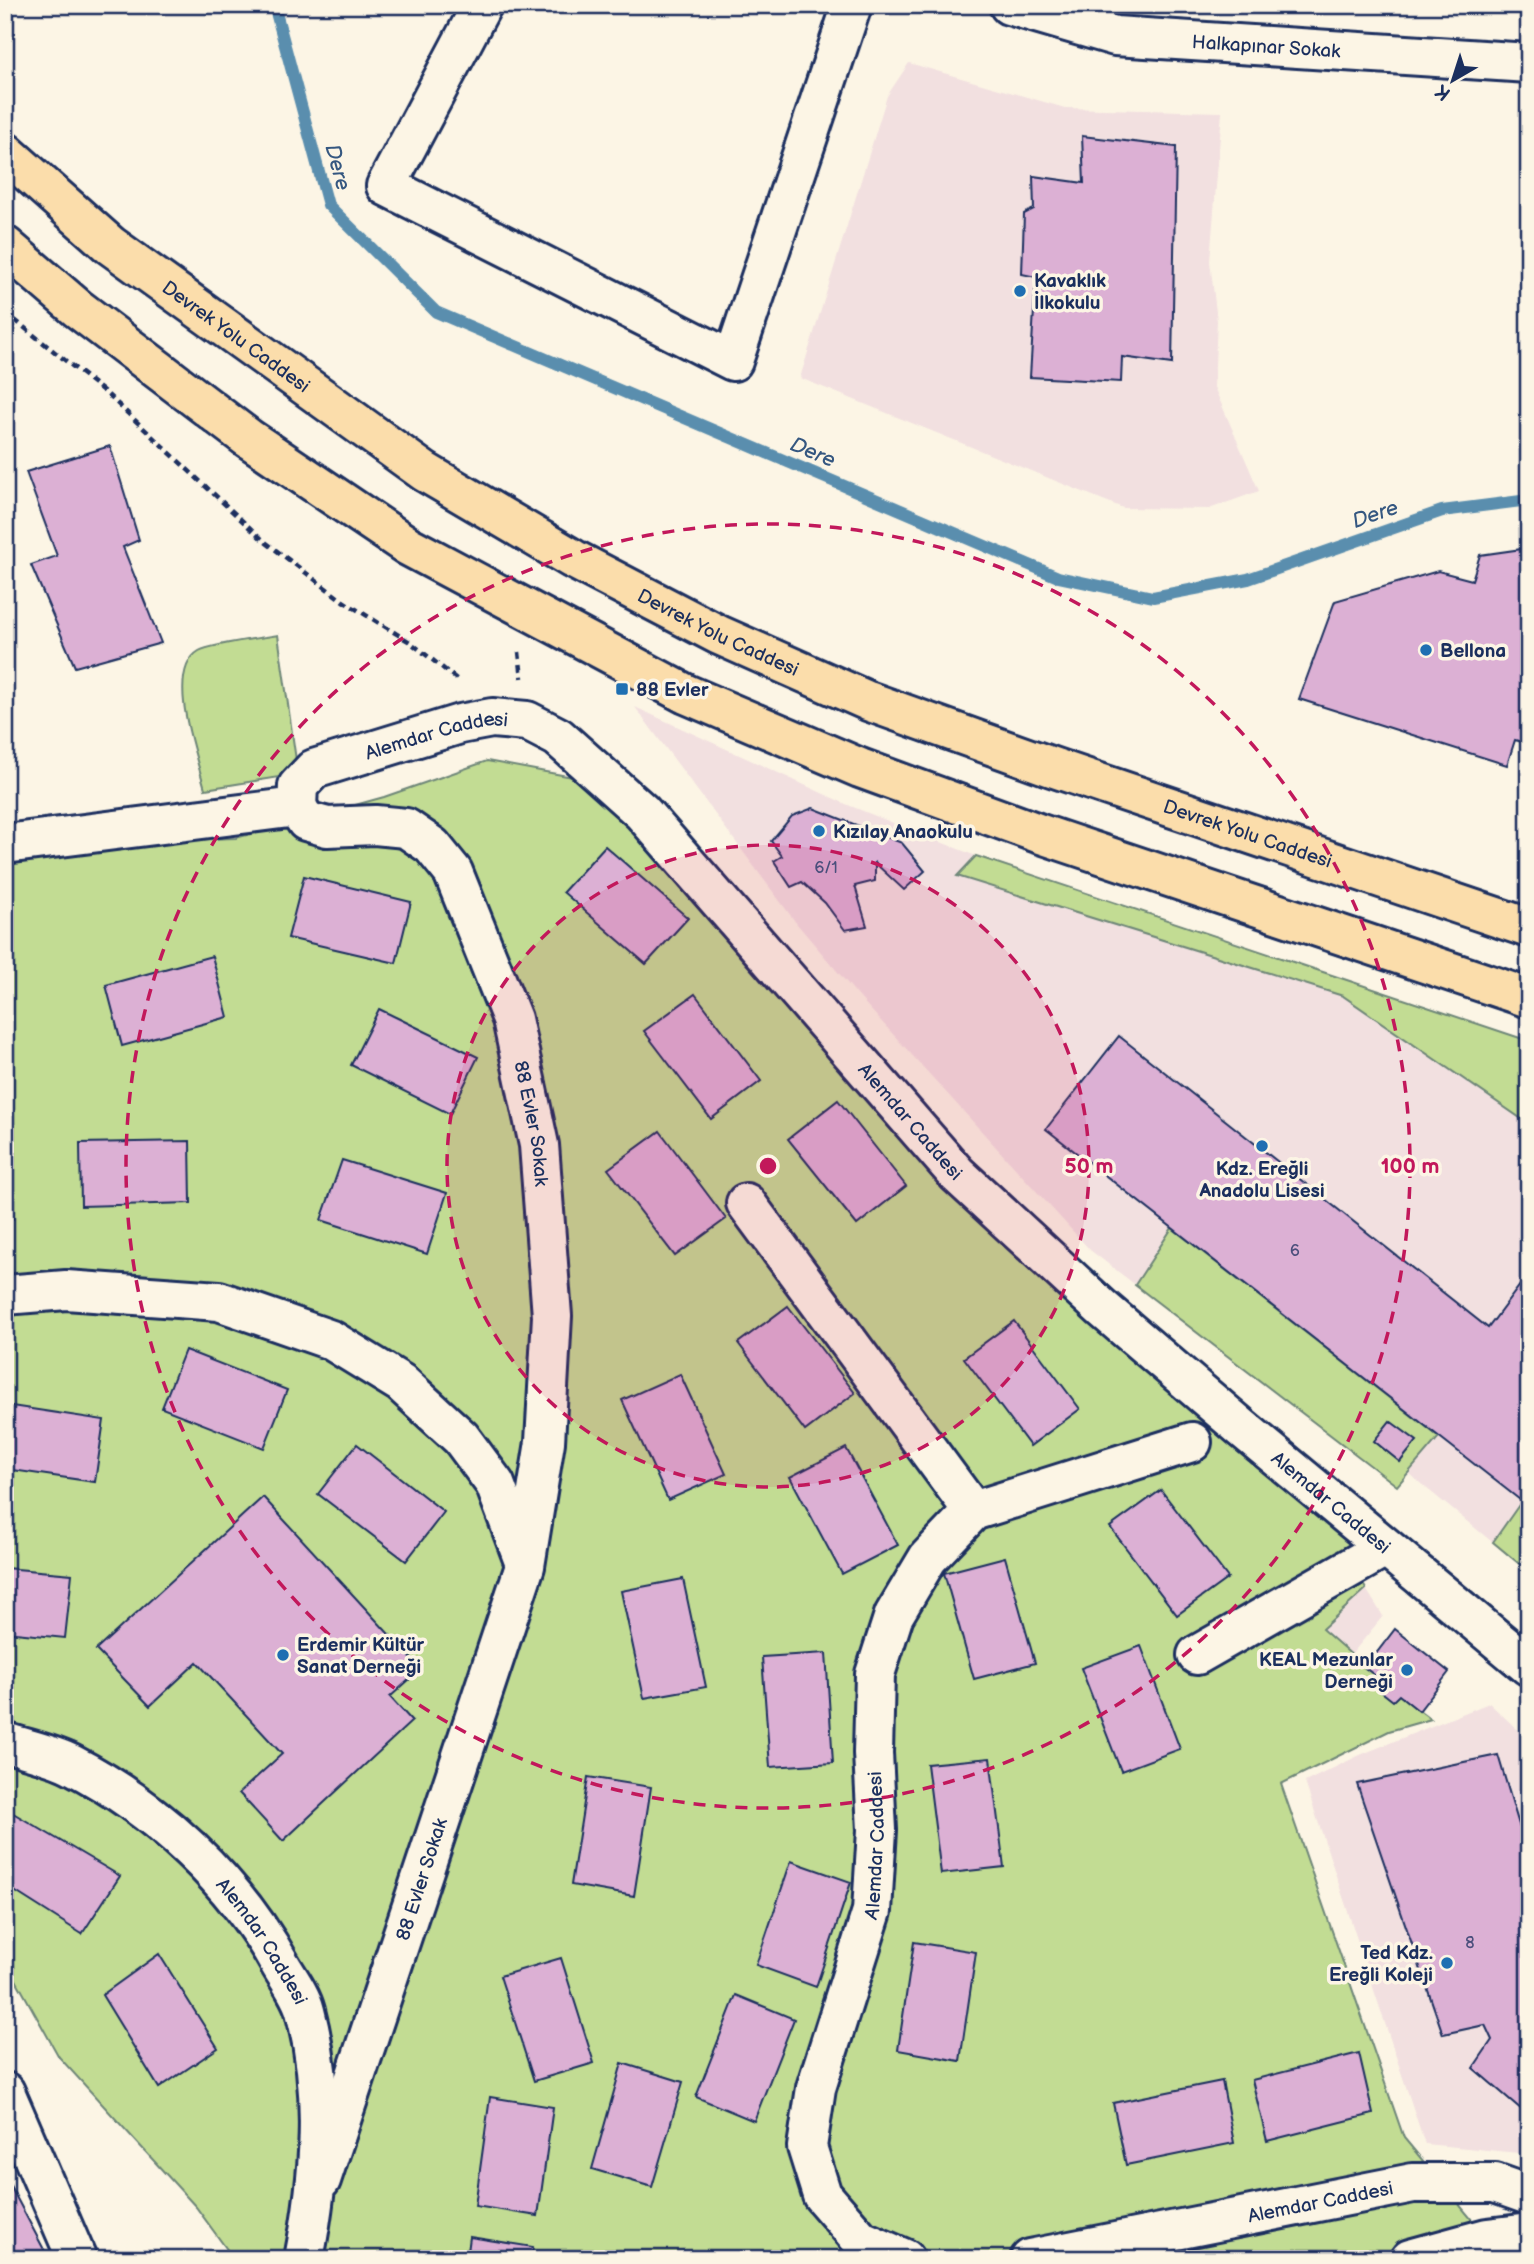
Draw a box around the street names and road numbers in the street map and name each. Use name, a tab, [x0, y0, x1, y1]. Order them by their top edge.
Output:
street label: Halkapınar Sokak	[1191, 31, 1342, 64]
street label: Devrek Yolu Caddesi	[157, 276, 314, 398]
street label: Devrek Yolu Caddesi	[633, 585, 802, 682]
street label: Alemdar Caddesi	[363, 708, 509, 766]
street label: Devrek Yolu Caddesi	[1160, 795, 1335, 874]
street label: 88 Evler Sokak	[508, 1059, 552, 1188]
street label: Alemdar Caddesi	[853, 1059, 966, 1186]
street label: Alemdar Caddesi	[1266, 1447, 1394, 1559]
street label: Alemdar Caddesi	[860, 1771, 890, 1922]
street label: 88 Evler Sokak	[392, 1815, 453, 1944]
street label: Alemdar Caddesi	[211, 1874, 312, 2008]
street label: Alemdar Caddesi	[1246, 2177, 1395, 2229]

